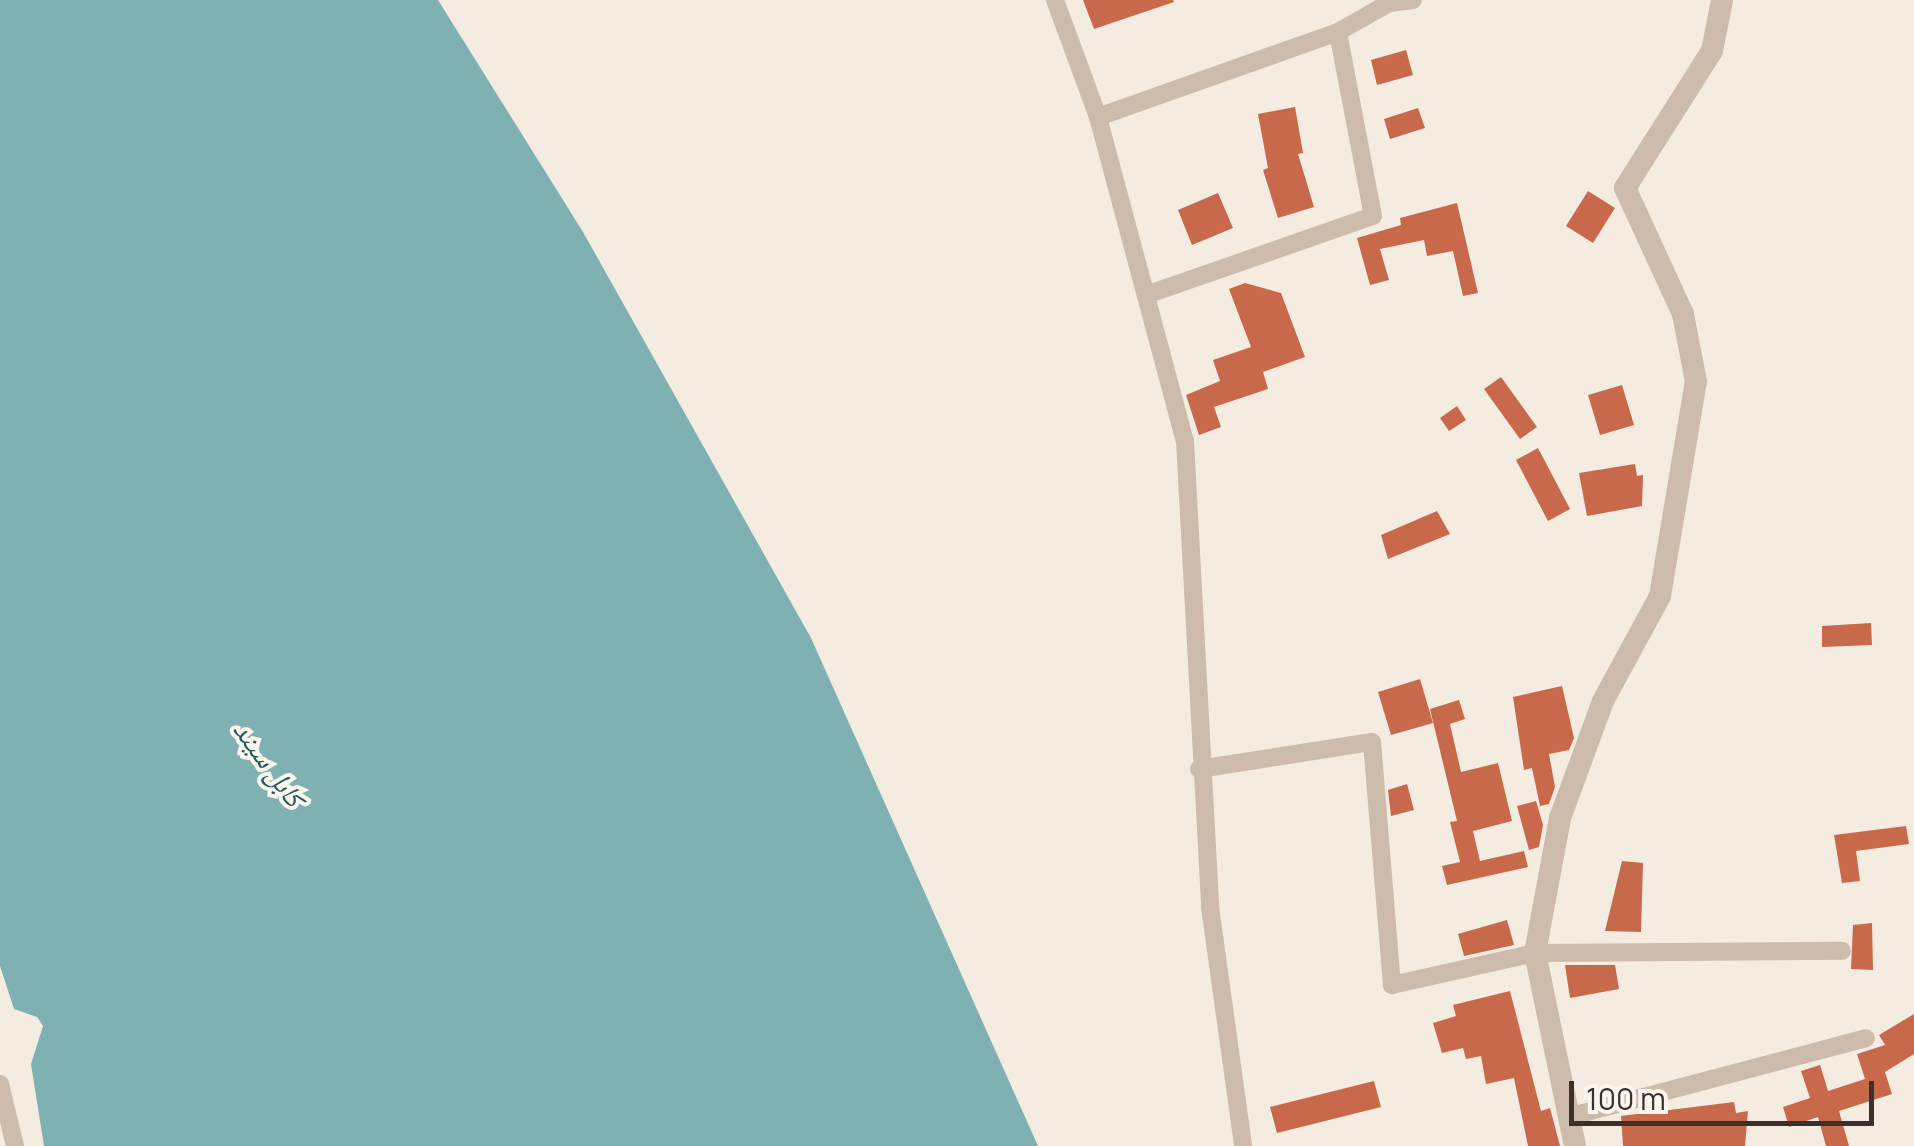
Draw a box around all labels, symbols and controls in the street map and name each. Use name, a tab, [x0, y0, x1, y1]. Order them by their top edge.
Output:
water label: کابل سيند	[227, 713, 313, 813]
scale bar	[1574, 1061, 1879, 1123]
text: 100 m	[1586, 1078, 1666, 1119]

